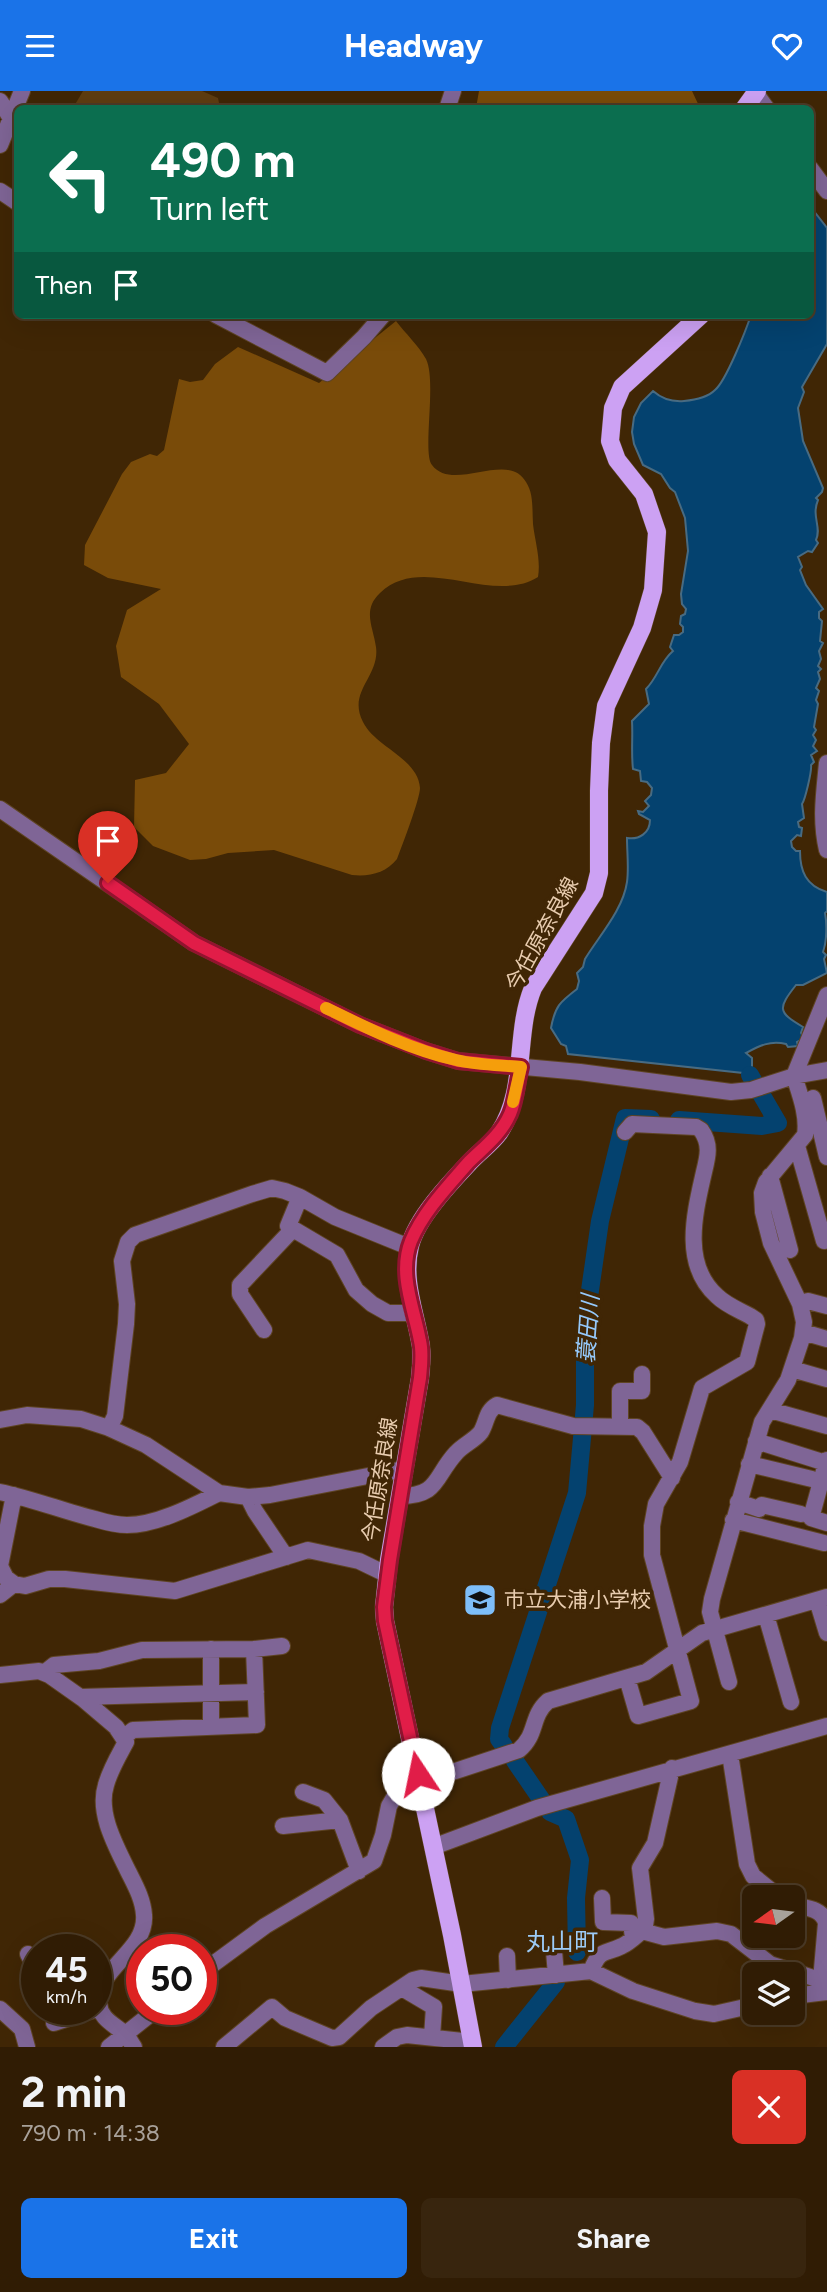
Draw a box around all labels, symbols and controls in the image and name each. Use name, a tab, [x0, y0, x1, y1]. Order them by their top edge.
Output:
icon: menu	[21, 27, 59, 65]
text: Headway	[344, 27, 483, 65]
icon: heart	[768, 27, 806, 65]
text: 490 m	[150, 130, 296, 189]
icon: left	[35, 133, 126, 224]
text: Turn left	[150, 190, 269, 228]
icon: arrive	[107, 266, 145, 304]
text: Then	[35, 269, 93, 301]
pin	[78, 811, 138, 883]
icon: arrive	[89, 822, 127, 860]
street label: 今任原奈良線	[500, 873, 583, 995]
water label: 蓑田川	[572, 1291, 605, 1364]
street label: 今任原奈良線	[357, 1416, 402, 1544]
school or university icon: 市立大浦小学校	[461, 1581, 499, 1619]
place label: 市立大浦小学校	[504, 1587, 651, 1612]
position arrow	[381, 1737, 455, 1811]
north arrow	[742, 1885, 805, 1948]
map controls	[742, 1885, 805, 2025]
district label: 丸山町	[526, 1927, 598, 1956]
speed limit sign: 50	[126, 1934, 217, 2025]
text: 45	[45, 1949, 88, 1991]
button: layers	[742, 1962, 805, 2025]
text: km/h	[46, 1986, 87, 2008]
text: 2 min	[21, 2067, 127, 2118]
button: close	[732, 2070, 806, 2144]
text: 790 m · 14:38	[21, 2119, 160, 2147]
button: Exit	[21, 2198, 407, 2278]
button: Share	[421, 2198, 806, 2278]

